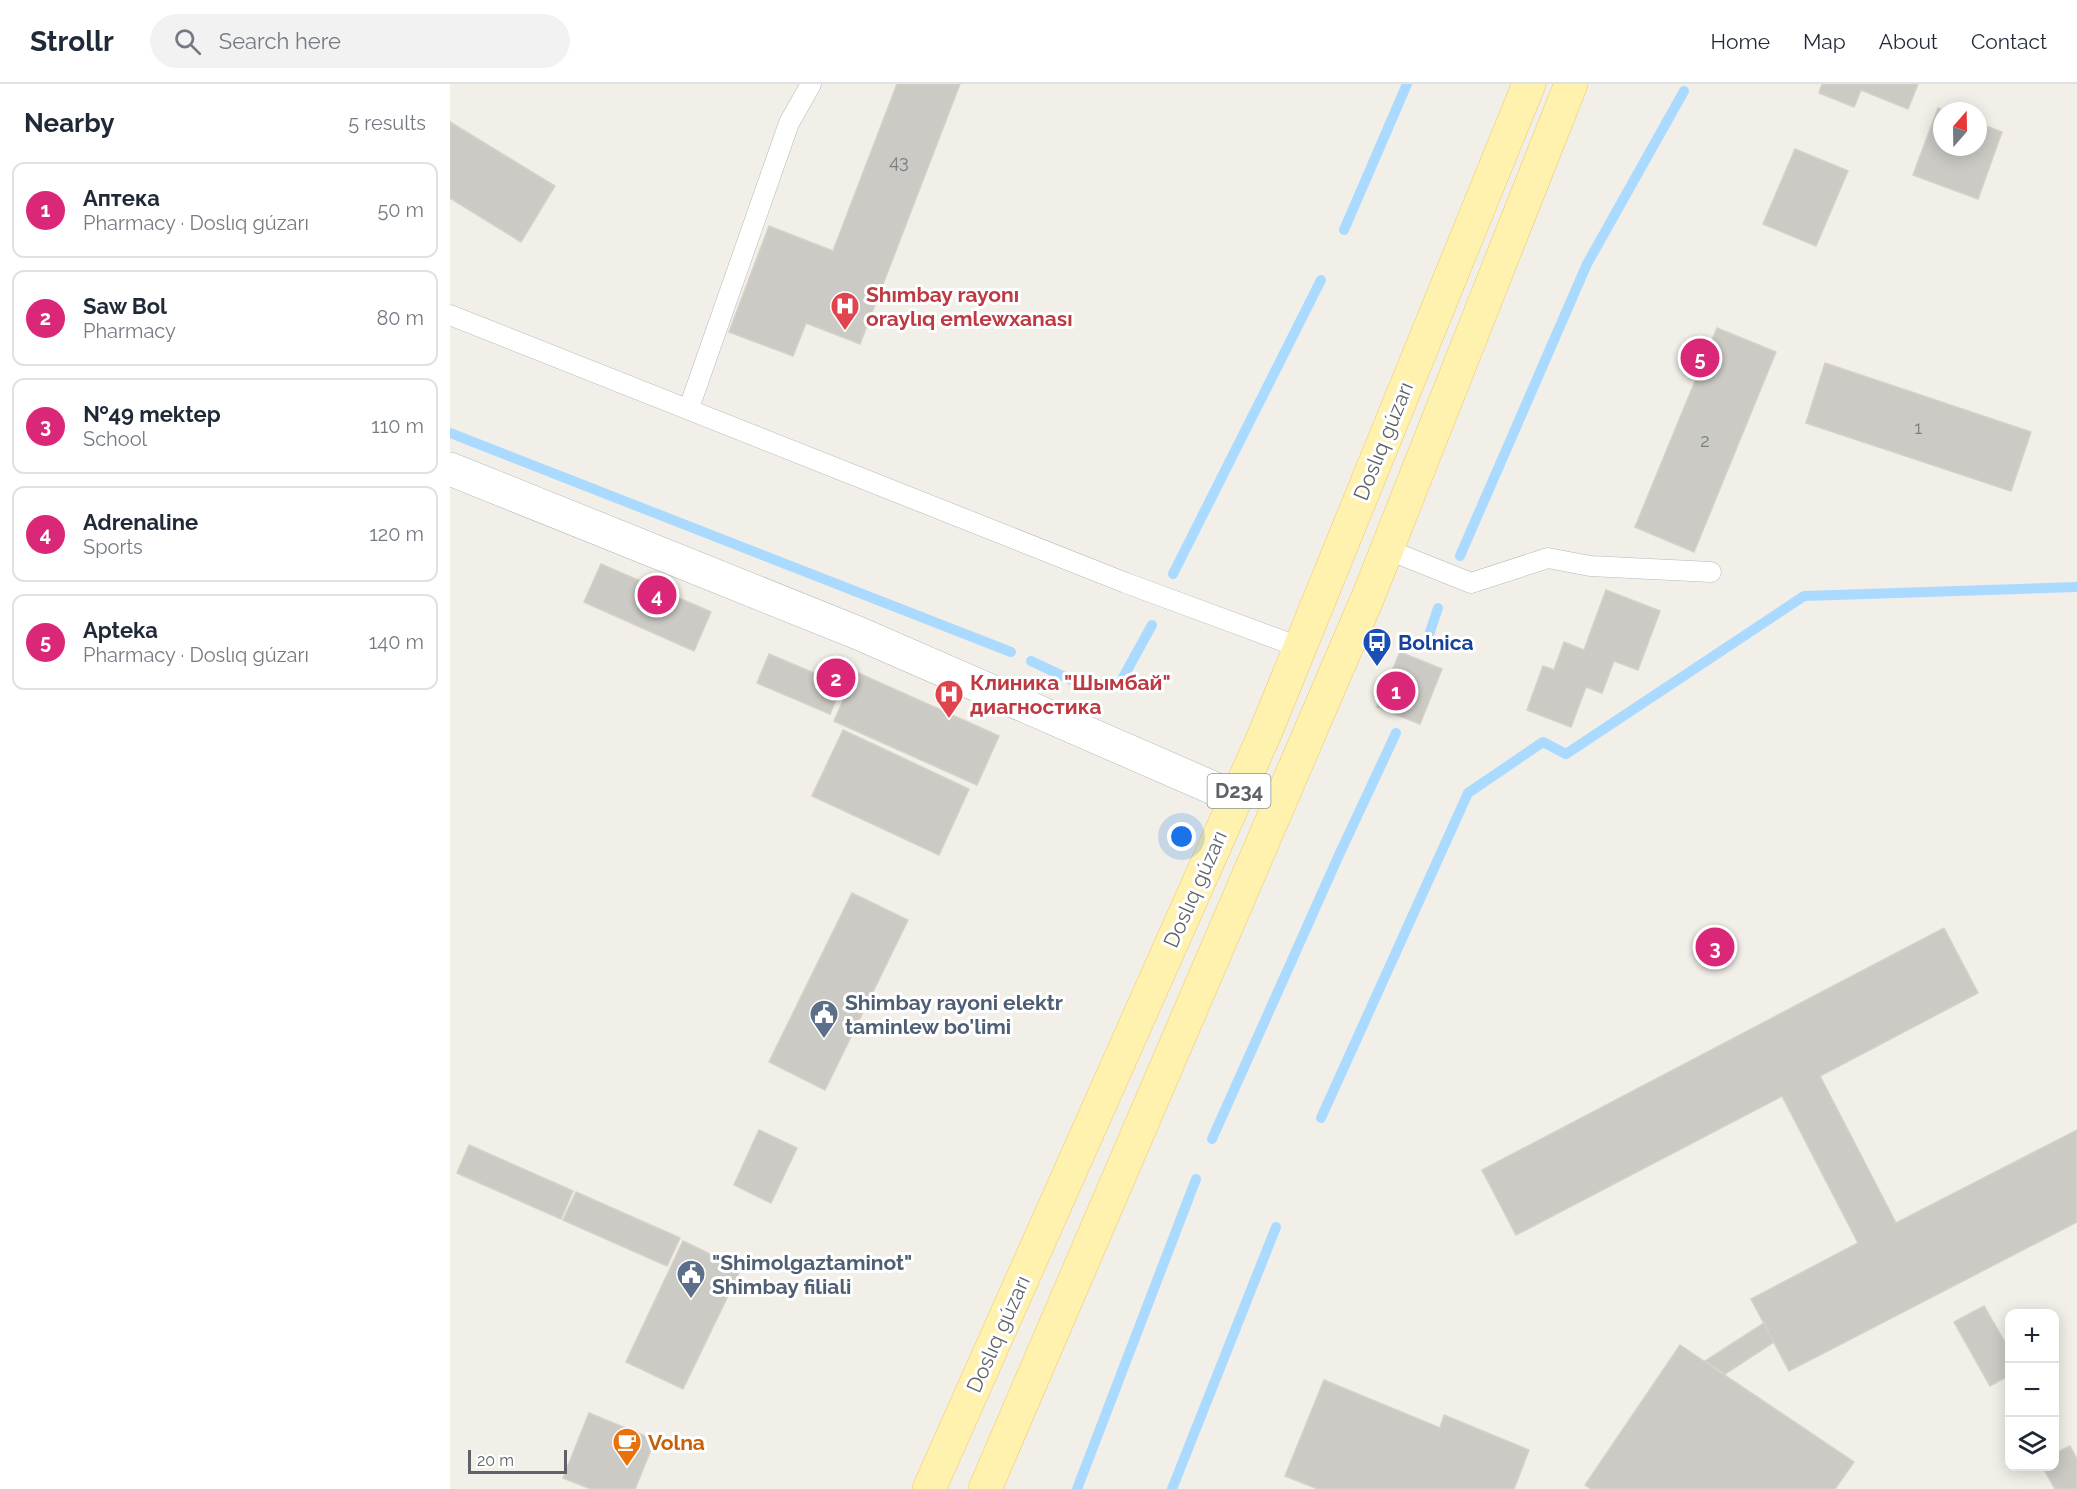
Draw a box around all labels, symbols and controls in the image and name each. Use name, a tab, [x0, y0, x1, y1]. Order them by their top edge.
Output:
search box	[150, 14, 570, 68]
text: Strollr	[30, 25, 114, 58]
icon: search	[171, 25, 204, 58]
text: Search here	[219, 28, 341, 54]
text: Home	[1711, 29, 1770, 54]
text: Map	[1803, 29, 1846, 54]
text: About	[1879, 29, 1938, 54]
text: Contact	[1971, 29, 2047, 54]
north arrow	[1933, 102, 1987, 156]
text: Nearby	[24, 108, 114, 138]
text: 5 results	[348, 111, 426, 135]
house number: 43	[889, 151, 909, 172]
text: Аптека	[83, 185, 160, 211]
text: 1	[41, 198, 50, 222]
text: 50 m	[377, 198, 424, 222]
text: Pharmacy · Doslıq gúzarı	[83, 211, 309, 235]
place label: Shımbay rayonı oraylıq emlewxanası	[866, 282, 1073, 331]
hospital icon: Shımbay rayonı oraylıq emlewxanası	[829, 290, 861, 332]
text: Saw Bol	[83, 293, 167, 319]
text: 2	[40, 306, 51, 330]
text: 80 m	[376, 306, 424, 330]
text: Pharmacy	[83, 319, 176, 343]
pin: 5	[1680, 336, 1720, 380]
street label: Doslıq gúzarı	[1348, 378, 1418, 504]
text: №49 mektep	[83, 401, 221, 427]
text: 3	[40, 414, 51, 438]
text: 110 m	[371, 414, 424, 438]
house number: 1	[1914, 417, 1922, 438]
text: School	[83, 427, 147, 451]
house number: 2	[1700, 430, 1710, 451]
text: Adrenaline	[83, 509, 198, 535]
text: 4	[40, 522, 51, 546]
text: 120 m	[369, 522, 424, 546]
text: Sports	[83, 535, 143, 559]
pin: 4	[638, 572, 676, 618]
text: Apteka	[83, 617, 158, 643]
bus stop icon: Bolnica	[1361, 626, 1393, 668]
text: 5	[40, 630, 51, 654]
text: 140 m	[369, 630, 424, 654]
place label: Bolnica	[1398, 630, 1474, 655]
text: Pharmacy · Doslıq gúzarı	[83, 643, 309, 667]
pin: 2	[816, 656, 856, 700]
pin: 1	[1376, 668, 1416, 714]
place label: Клиника "Шымбай" диагностика	[970, 670, 1171, 719]
hospital icon: Клиника "Шымбай" диагностика	[933, 678, 965, 720]
road number: D234	[1208, 774, 1270, 808]
your location	[1167, 822, 1196, 851]
street label: Doslıq gúzarı	[1158, 827, 1232, 951]
pin: 3	[1696, 924, 1734, 970]
place label: Shimbay rayoni elektr taminlew bo'limi	[845, 990, 1063, 1039]
public building icon: Shimbay rayoni elektr taminlew bo'limi	[808, 998, 840, 1040]
place label: "Shimolgaztaminot" Shimbay filiali	[712, 1250, 912, 1299]
public building icon: "Shimolgaztaminot" Shimbay filiali	[675, 1258, 707, 1300]
street label: Doslıq gúzarı	[961, 1272, 1035, 1396]
map controls	[2005, 1309, 2059, 1471]
button: +	[2005, 1309, 2059, 1363]
button: −	[2005, 1363, 2059, 1417]
button: layers	[2005, 1417, 2059, 1471]
cafe icon: Volna	[611, 1426, 643, 1468]
place label: Volna	[648, 1430, 705, 1455]
scale bar	[468, 1447, 567, 1474]
text: 20 m	[477, 1451, 514, 1470]

